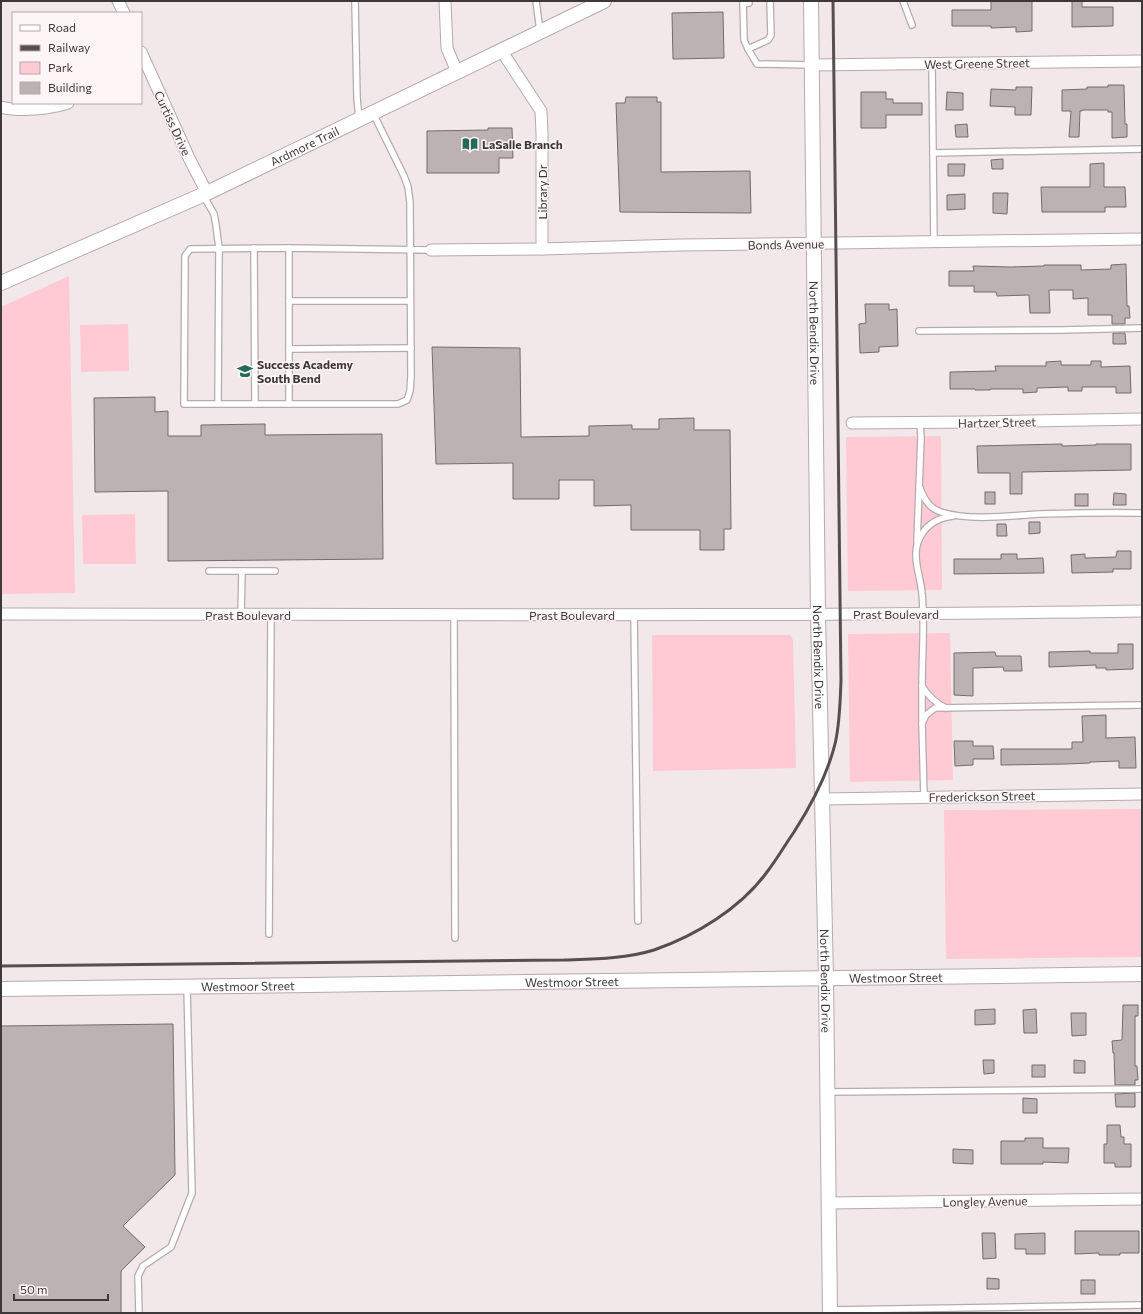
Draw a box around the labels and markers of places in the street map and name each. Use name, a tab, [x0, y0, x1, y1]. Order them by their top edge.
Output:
library icon: LaSalle Branch	[461, 135, 479, 153]
place label: LaSalle Branch	[482, 137, 563, 151]
place label: Success Academy South Bend	[257, 357, 354, 385]
school or university icon: Success Academy South Bend	[236, 362, 254, 380]

